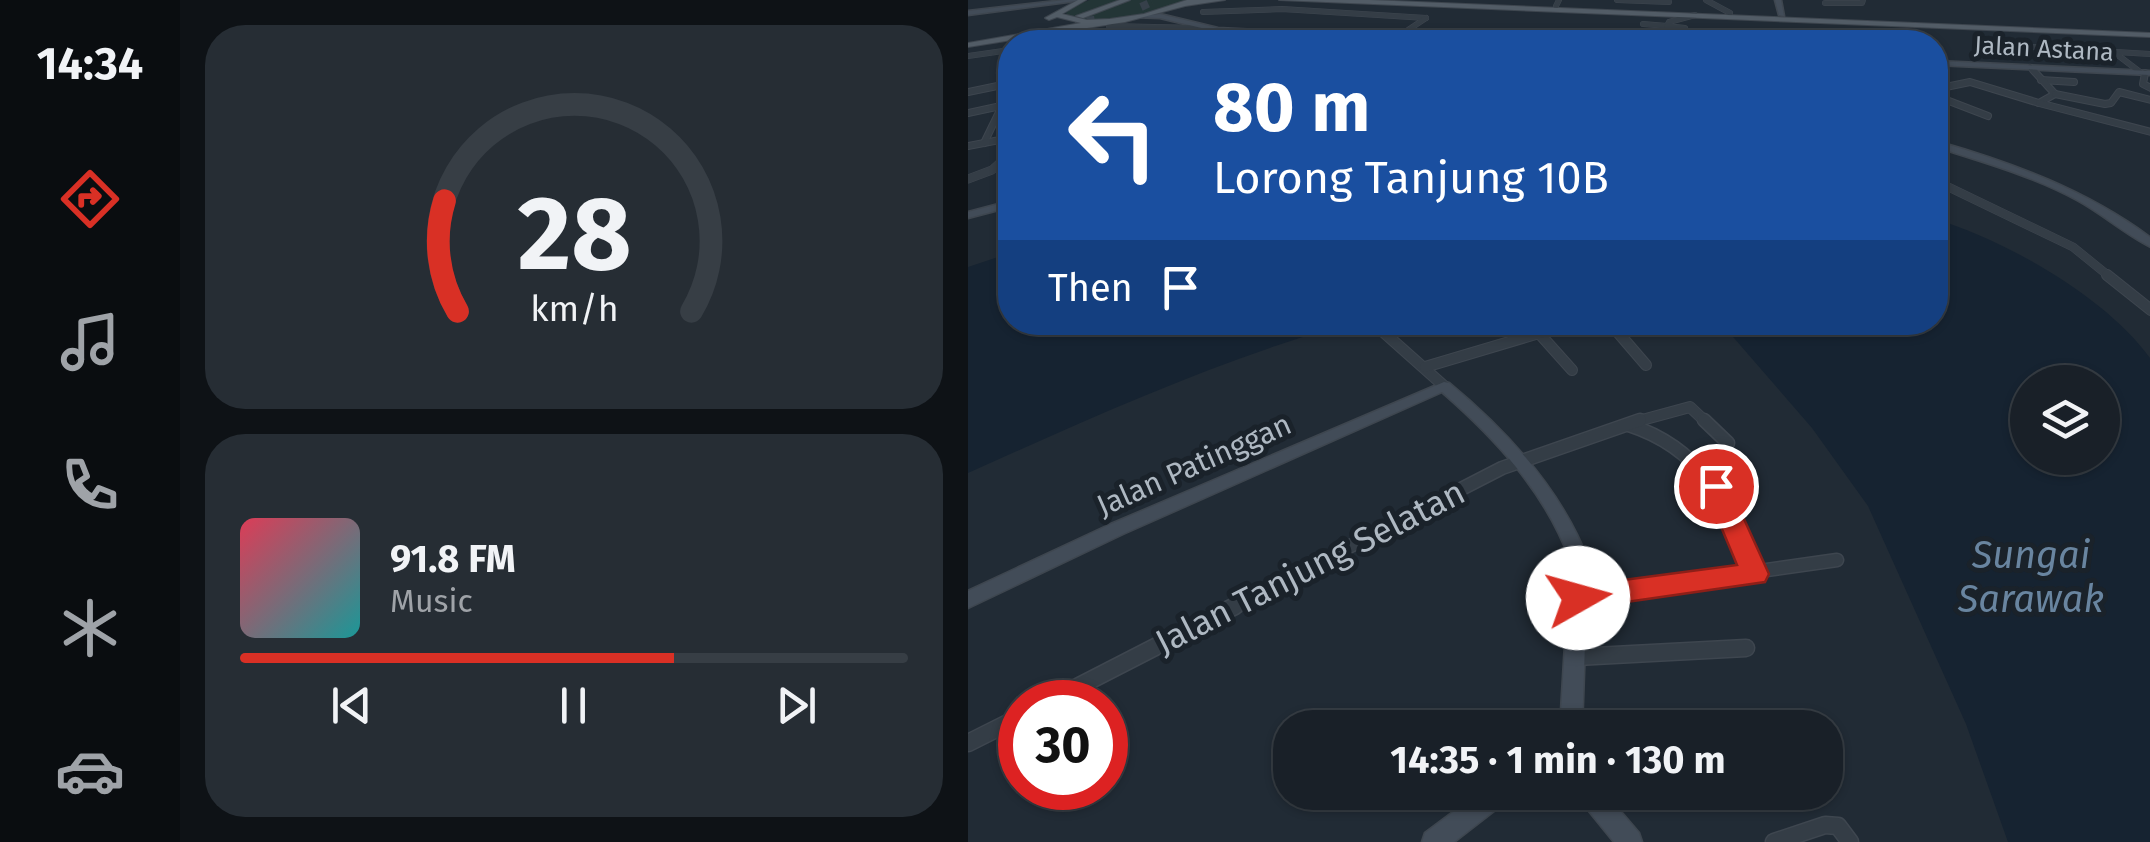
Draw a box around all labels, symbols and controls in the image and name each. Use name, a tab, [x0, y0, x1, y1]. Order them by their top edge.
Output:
street label: Jalan Astana	[1973, 30, 2115, 68]
text: 14:34	[37, 37, 143, 91]
text: 80 m	[1213, 66, 1370, 150]
icon: left	[1048, 70, 1178, 200]
text: Lorong Tanjung 10B	[1213, 151, 1609, 205]
icon: directions	[55, 164, 125, 234]
text: 28	[517, 172, 631, 297]
icon: arrive	[1153, 260, 1208, 315]
text: Then	[1048, 265, 1133, 311]
text: km/h	[530, 288, 618, 330]
icon: music	[55, 307, 125, 377]
map controls	[2010, 365, 2120, 475]
button: layers	[2010, 365, 2120, 475]
street label: Jalan Patinggan	[1091, 406, 1297, 524]
pin	[1674, 444, 1759, 529]
icon: phone	[55, 450, 125, 520]
icon: arrive	[1689, 459, 1744, 514]
street label: Jalan Tanjung Selatan	[1148, 471, 1472, 663]
water label: Sungai Sarawak	[1957, 532, 2104, 622]
text: 91.8 FM	[390, 536, 516, 582]
position arrow	[1526, 546, 1630, 650]
text: Music	[390, 582, 473, 620]
icon: climate	[55, 593, 125, 663]
icon: previous	[324, 678, 379, 733]
icon: pause	[546, 678, 601, 733]
icon: next	[769, 678, 824, 733]
speed limit sign: 30	[998, 680, 1128, 810]
icon: car	[55, 736, 125, 806]
text: 14:35 · 1 min · 130 m	[1390, 737, 1726, 783]

